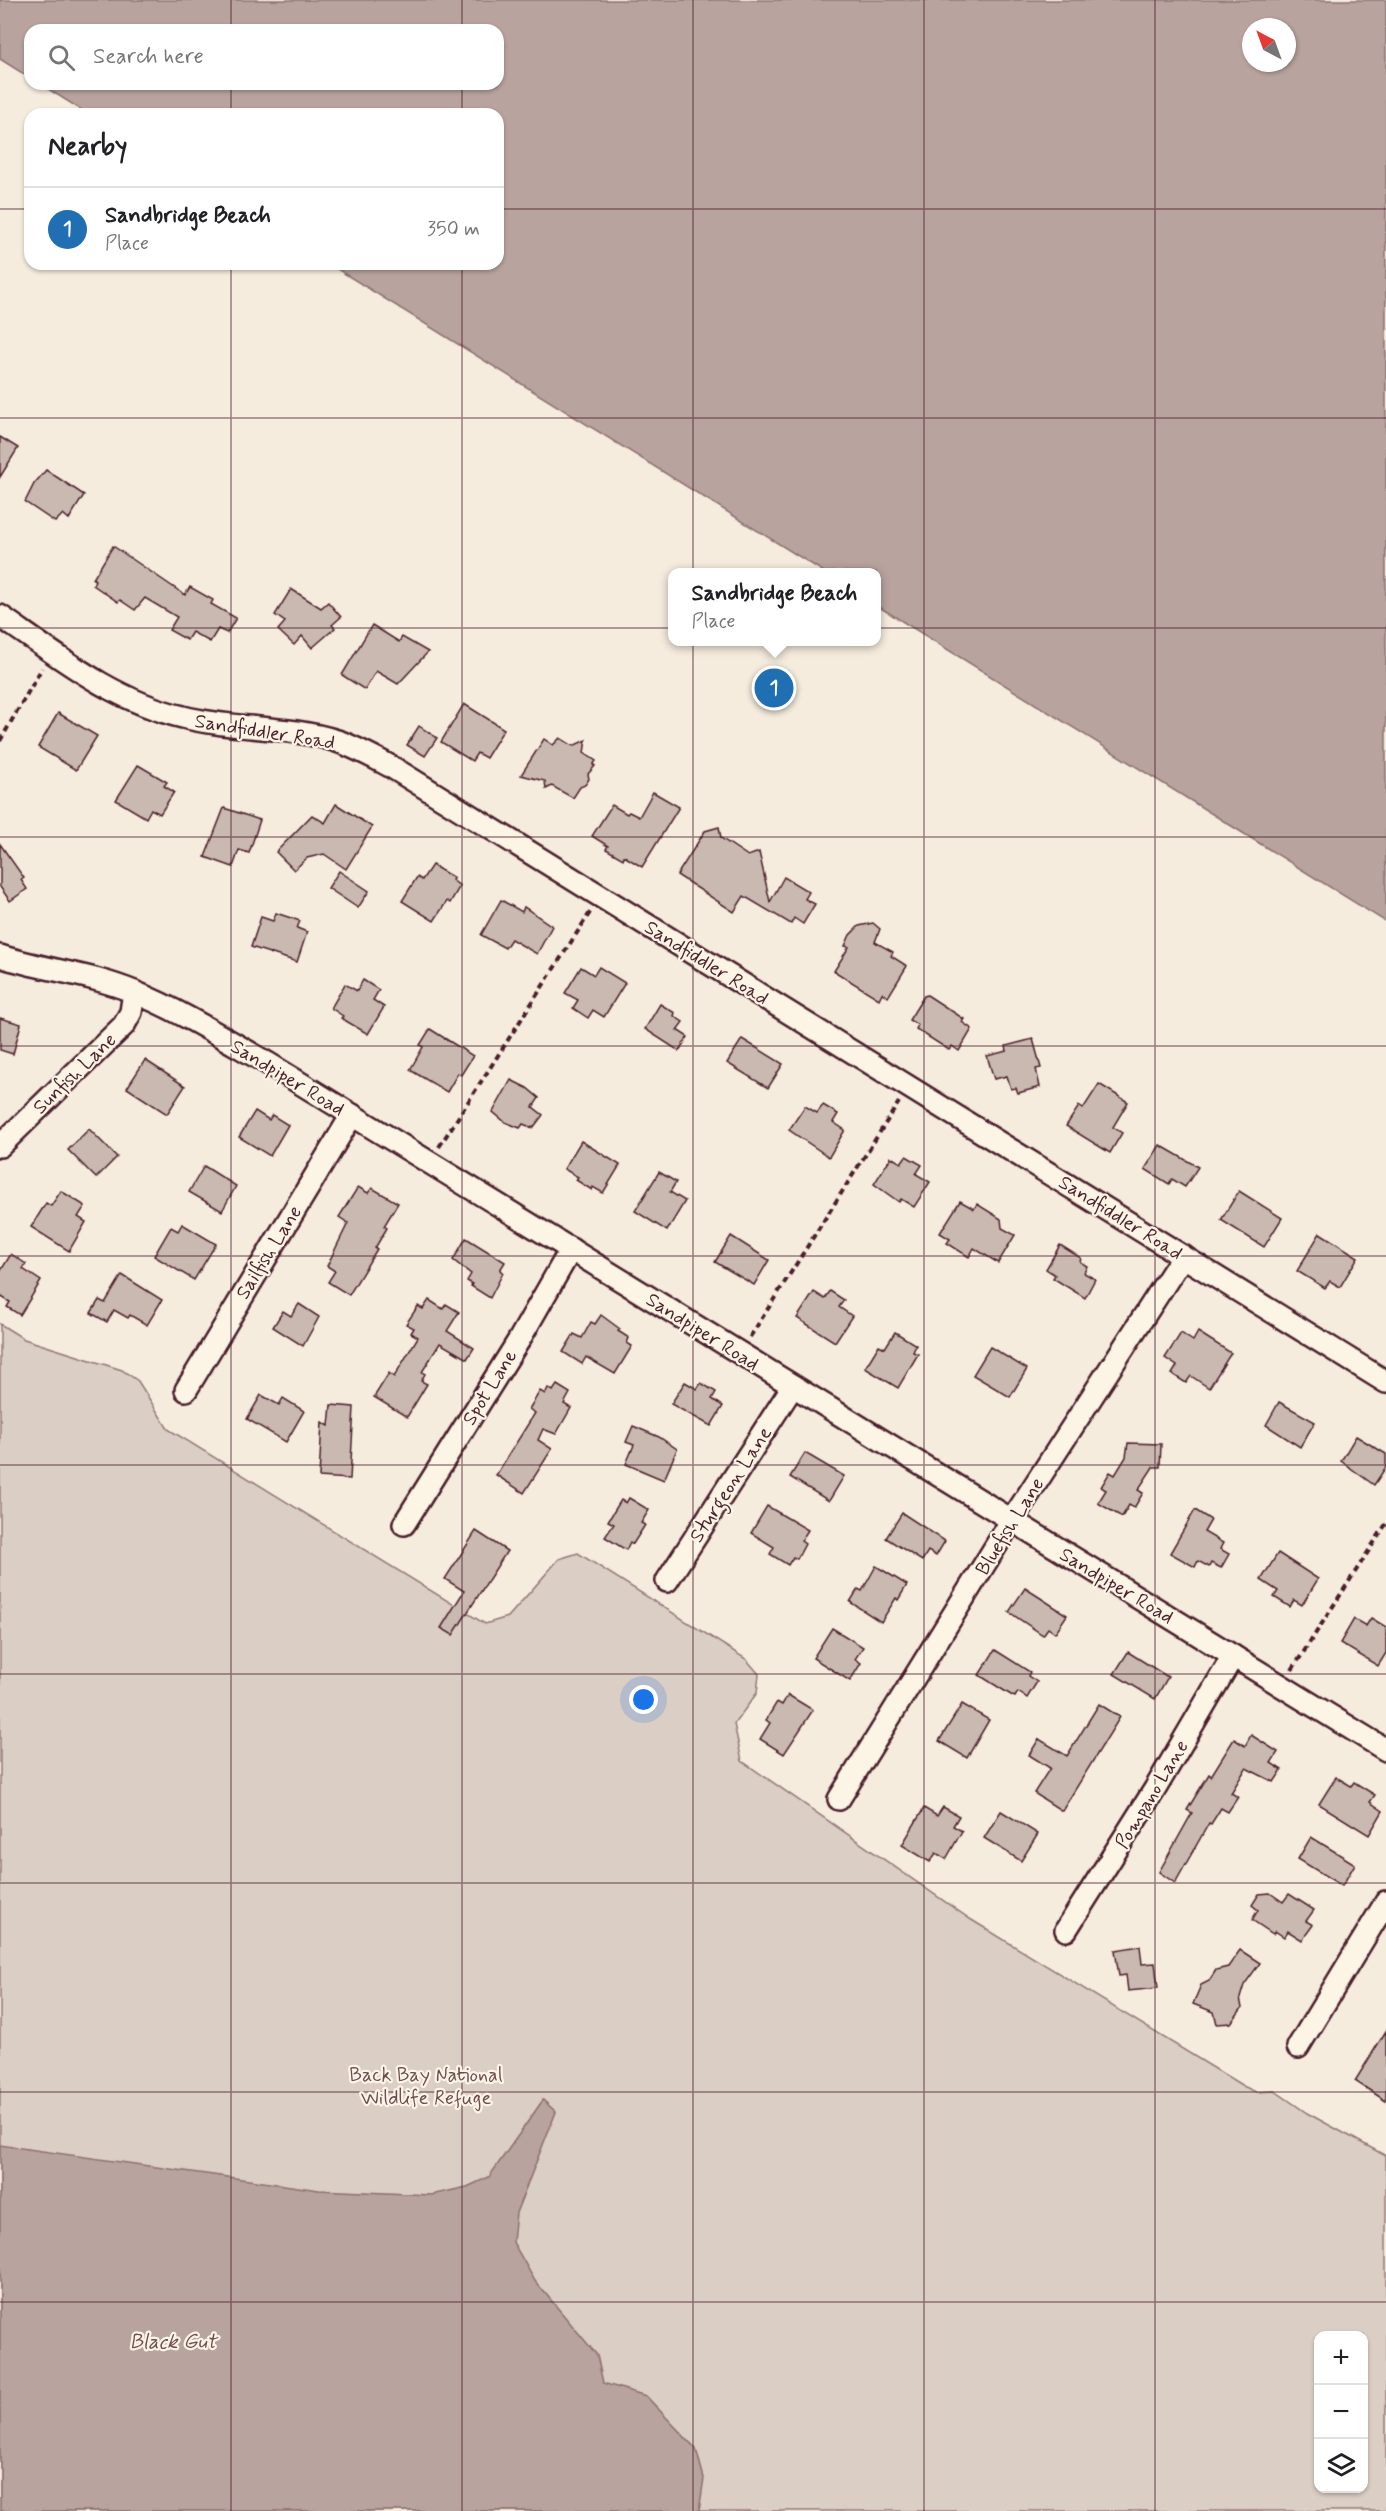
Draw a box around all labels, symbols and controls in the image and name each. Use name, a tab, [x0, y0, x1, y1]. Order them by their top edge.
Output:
north arrow	[1242, 18, 1296, 72]
search box	[24, 24, 504, 90]
icon: search	[45, 41, 78, 74]
text: Search here	[93, 43, 204, 71]
text: Nearby	[48, 130, 127, 164]
text: Sandbridge Beach	[105, 202, 271, 230]
text: 1	[63, 216, 72, 243]
text: 350 m	[427, 216, 480, 243]
text: Place	[105, 230, 149, 257]
popup	[668, 568, 881, 646]
text: Sandbridge Beach	[692, 580, 857, 608]
text: Place	[692, 608, 736, 635]
pin: 1	[754, 666, 794, 710]
street label: Sandfiddler Road	[193, 708, 337, 757]
street label: Sandfiddler Road	[639, 914, 773, 1012]
street label: Sunfish Lane	[27, 1027, 123, 1121]
street label: Sandpiper Road	[225, 1034, 349, 1123]
street label: Sandfiddler Road	[1053, 1169, 1187, 1267]
street label: Sailfish Lane	[230, 1201, 309, 1305]
street label: Sandpiper Road	[640, 1287, 764, 1378]
street label: Spot Lane	[456, 1345, 524, 1431]
street label: Sturgeon Lane	[684, 1422, 781, 1549]
street label: Bluefish Lane	[970, 1473, 1051, 1581]
street label: Sandpiper Road	[1054, 1542, 1178, 1631]
your location	[629, 1685, 658, 1714]
street label: Pompano Lane	[1109, 1735, 1195, 1854]
park label: Back Bay National Wildlife Refuge	[349, 2062, 503, 2112]
water label: Black Gut	[129, 2328, 219, 2356]
map controls	[1314, 2331, 1368, 2493]
button: +	[1314, 2331, 1368, 2385]
button: −	[1314, 2385, 1368, 2439]
button: layers	[1314, 2439, 1368, 2493]

